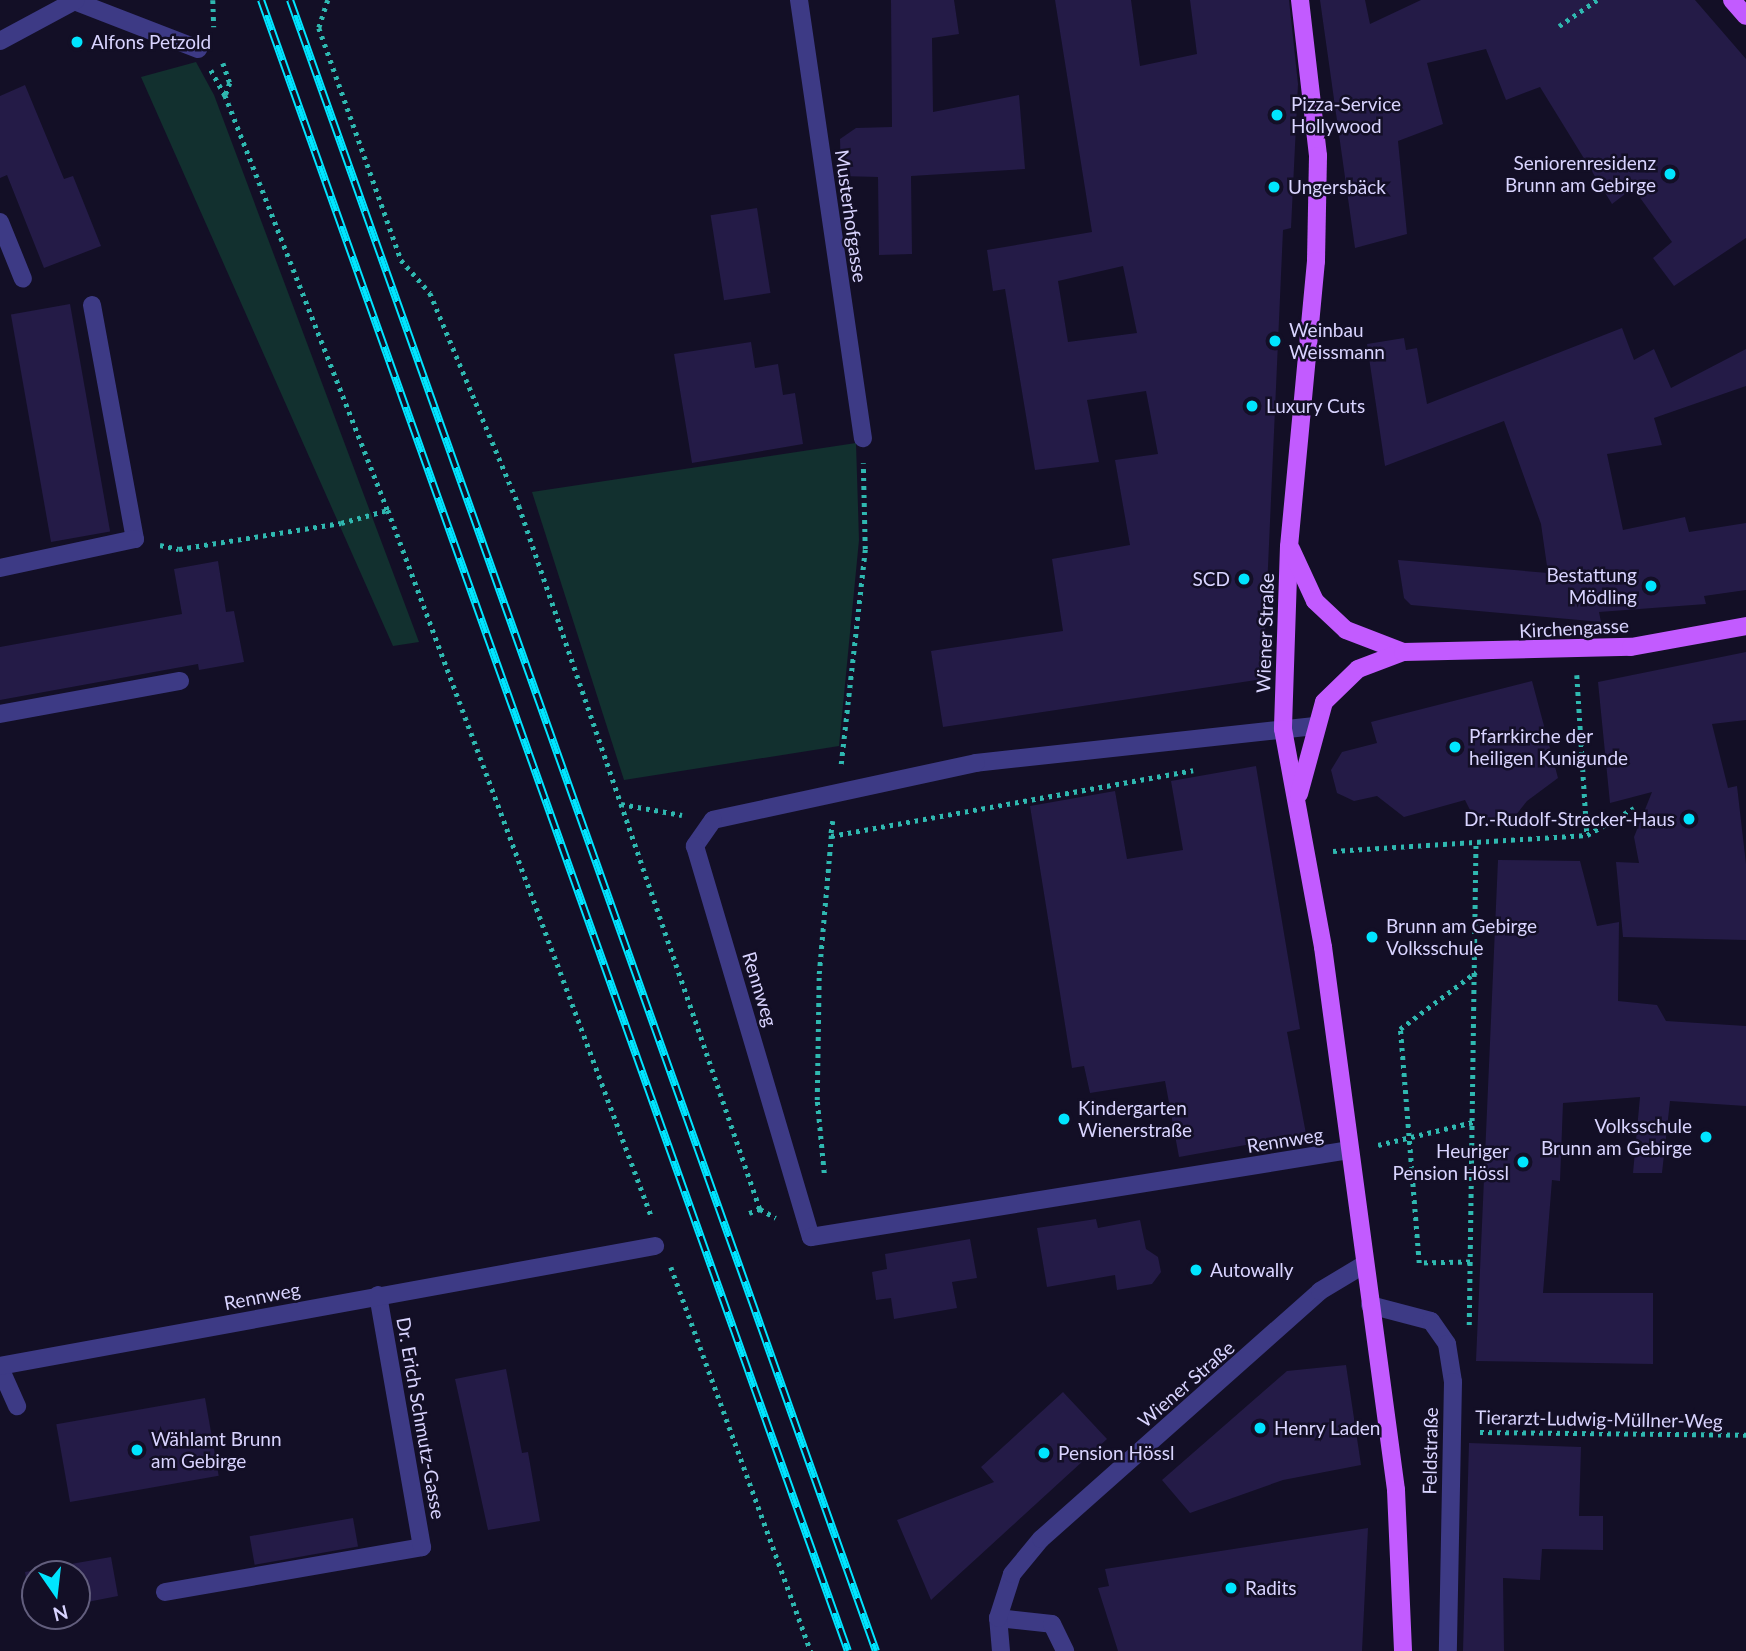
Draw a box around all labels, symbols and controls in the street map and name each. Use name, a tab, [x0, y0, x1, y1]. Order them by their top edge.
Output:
place label: Alfons Petzold	[91, 31, 211, 53]
marker: Alfons Petzold	[69, 34, 85, 50]
place label: Pizza-Service Hollywood	[1291, 93, 1401, 137]
marker: Pizza-Service Hollywood	[1269, 107, 1285, 123]
street label: Musterhofgasse	[830, 148, 872, 284]
place label: Seniorenresidenz Brunn am Gebirge	[1505, 152, 1656, 196]
marker: Seniorenresidenz Brunn am Gebirge	[1662, 166, 1678, 182]
place label: Ungersbäck	[1288, 176, 1386, 198]
marker: Ungersbäck	[1266, 179, 1282, 195]
place label: Weinbau Weissmann	[1289, 319, 1385, 363]
marker: Weinbau Weissmann	[1267, 333, 1283, 349]
place label: Luxury Cuts	[1266, 395, 1366, 417]
marker: Luxury Cuts	[1244, 398, 1260, 414]
place label: Bestattung Mödling	[1546, 564, 1637, 608]
place label: SCD	[1193, 568, 1230, 590]
marker: SCD	[1236, 571, 1252, 587]
street label: Wiener Straße	[1252, 572, 1278, 694]
marker: Bestattung Mödling	[1643, 578, 1659, 594]
street label: Kirchengasse	[1519, 614, 1629, 642]
place label: Pfarrkirche der heiligen Kunigunde	[1469, 725, 1628, 769]
marker: Pfarrkirche der heiligen Kunigunde	[1447, 739, 1463, 755]
place label: Dr.-Rudolf-Strecker-Haus	[1464, 808, 1675, 830]
marker: Dr.-Rudolf-Strecker-Haus	[1681, 811, 1697, 827]
place label: Brunn am Gebirge Volksschule	[1386, 915, 1537, 959]
marker: Brunn am Gebirge Volksschule	[1364, 929, 1380, 945]
street label: Rennweg	[738, 949, 782, 1029]
place label: Kindergarten Wienerstraße	[1078, 1097, 1192, 1141]
marker: Kindergarten Wienerstraße	[1056, 1111, 1072, 1127]
place label: Volksschule Brunn am Gebirge	[1541, 1115, 1692, 1159]
street label: Rennweg	[1245, 1123, 1325, 1157]
marker: Volksschule Brunn am Gebirge	[1698, 1129, 1714, 1145]
place label: Heuriger Pension Hössl	[1393, 1140, 1509, 1184]
marker: Heuriger Pension Hössl	[1515, 1154, 1531, 1170]
place label: Autowally	[1210, 1259, 1294, 1281]
marker: Autowally	[1188, 1262, 1204, 1278]
street label: Rennweg	[222, 1277, 302, 1315]
street label: Dr. Erich Schmutz-Gasse	[392, 1315, 450, 1521]
street label: Wiener Straße	[1133, 1336, 1239, 1432]
street label: Tierarzt-Ludwig-Müllner-Weg	[1475, 1405, 1723, 1433]
street label: Feldstraße	[1418, 1407, 1442, 1495]
place label: Henry Laden	[1274, 1417, 1381, 1439]
marker: Henry Laden	[1252, 1420, 1268, 1436]
place label: Wählamt Brunn am Gebirge	[151, 1428, 282, 1472]
marker: Wählamt Brunn am Gebirge	[129, 1442, 145, 1458]
place label: Pension Hössl	[1058, 1442, 1174, 1464]
marker: Pension Hössl	[1036, 1445, 1052, 1461]
north arrow	[21, 1560, 91, 1630]
place label: Radits	[1245, 1577, 1296, 1599]
marker: Radits	[1223, 1580, 1239, 1596]
text: N	[51, 1601, 71, 1627]

